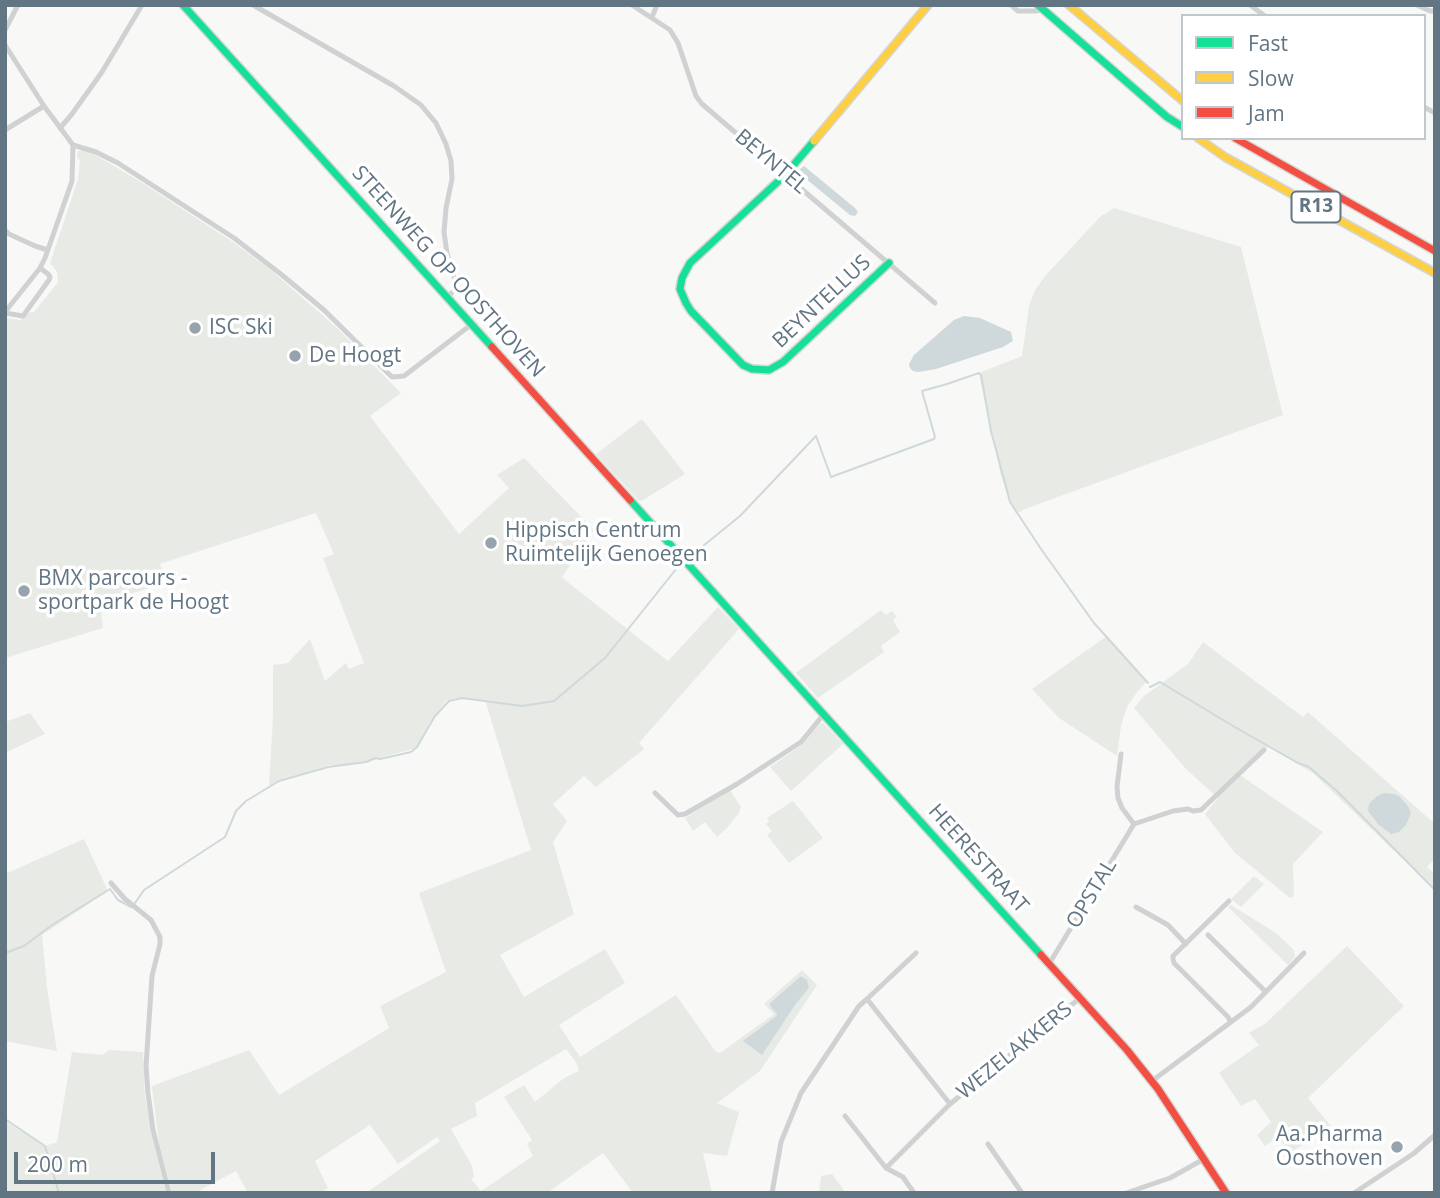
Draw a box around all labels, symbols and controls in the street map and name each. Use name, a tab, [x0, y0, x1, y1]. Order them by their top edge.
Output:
legend	[1181, 14, 1426, 140]
text: Fast	[1248, 29, 1288, 57]
text: Slow	[1248, 64, 1294, 92]
text: Jam	[1248, 99, 1285, 127]
street label: BEYNTEL	[730, 124, 812, 200]
street label: STEENWEG OP OOSTHOVEN	[346, 161, 550, 383]
road number: R13	[1292, 192, 1340, 223]
street label: BEYNTELLUS	[768, 250, 876, 354]
place label: ISC Ski	[209, 315, 273, 341]
marker: ISC Ski	[187, 320, 203, 336]
place label: De Hoogt	[309, 343, 401, 369]
marker: De Hoogt	[287, 348, 303, 364]
place label: Hippisch Centrum Ruimtelijk Genoegen	[505, 518, 708, 568]
marker: Hippisch Centrum Ruimtelijk Genoegen	[483, 535, 499, 551]
place label: BMX parcours - sportpark de Hoogt	[38, 566, 229, 616]
marker: BMX parcours - sportpark de Hoogt	[16, 583, 32, 599]
street label: HEERESTRAAT	[923, 799, 1033, 919]
street label: OPSTAL	[1062, 855, 1122, 933]
street label: WEZELAKKERS	[952, 997, 1078, 1105]
place label: Aa.Pharma Oosthoven	[1276, 1122, 1383, 1172]
scale bar	[18, 1138, 219, 1182]
marker: Aa.Pharma Oosthoven	[1389, 1139, 1405, 1155]
text: 200 m	[27, 1150, 88, 1178]

